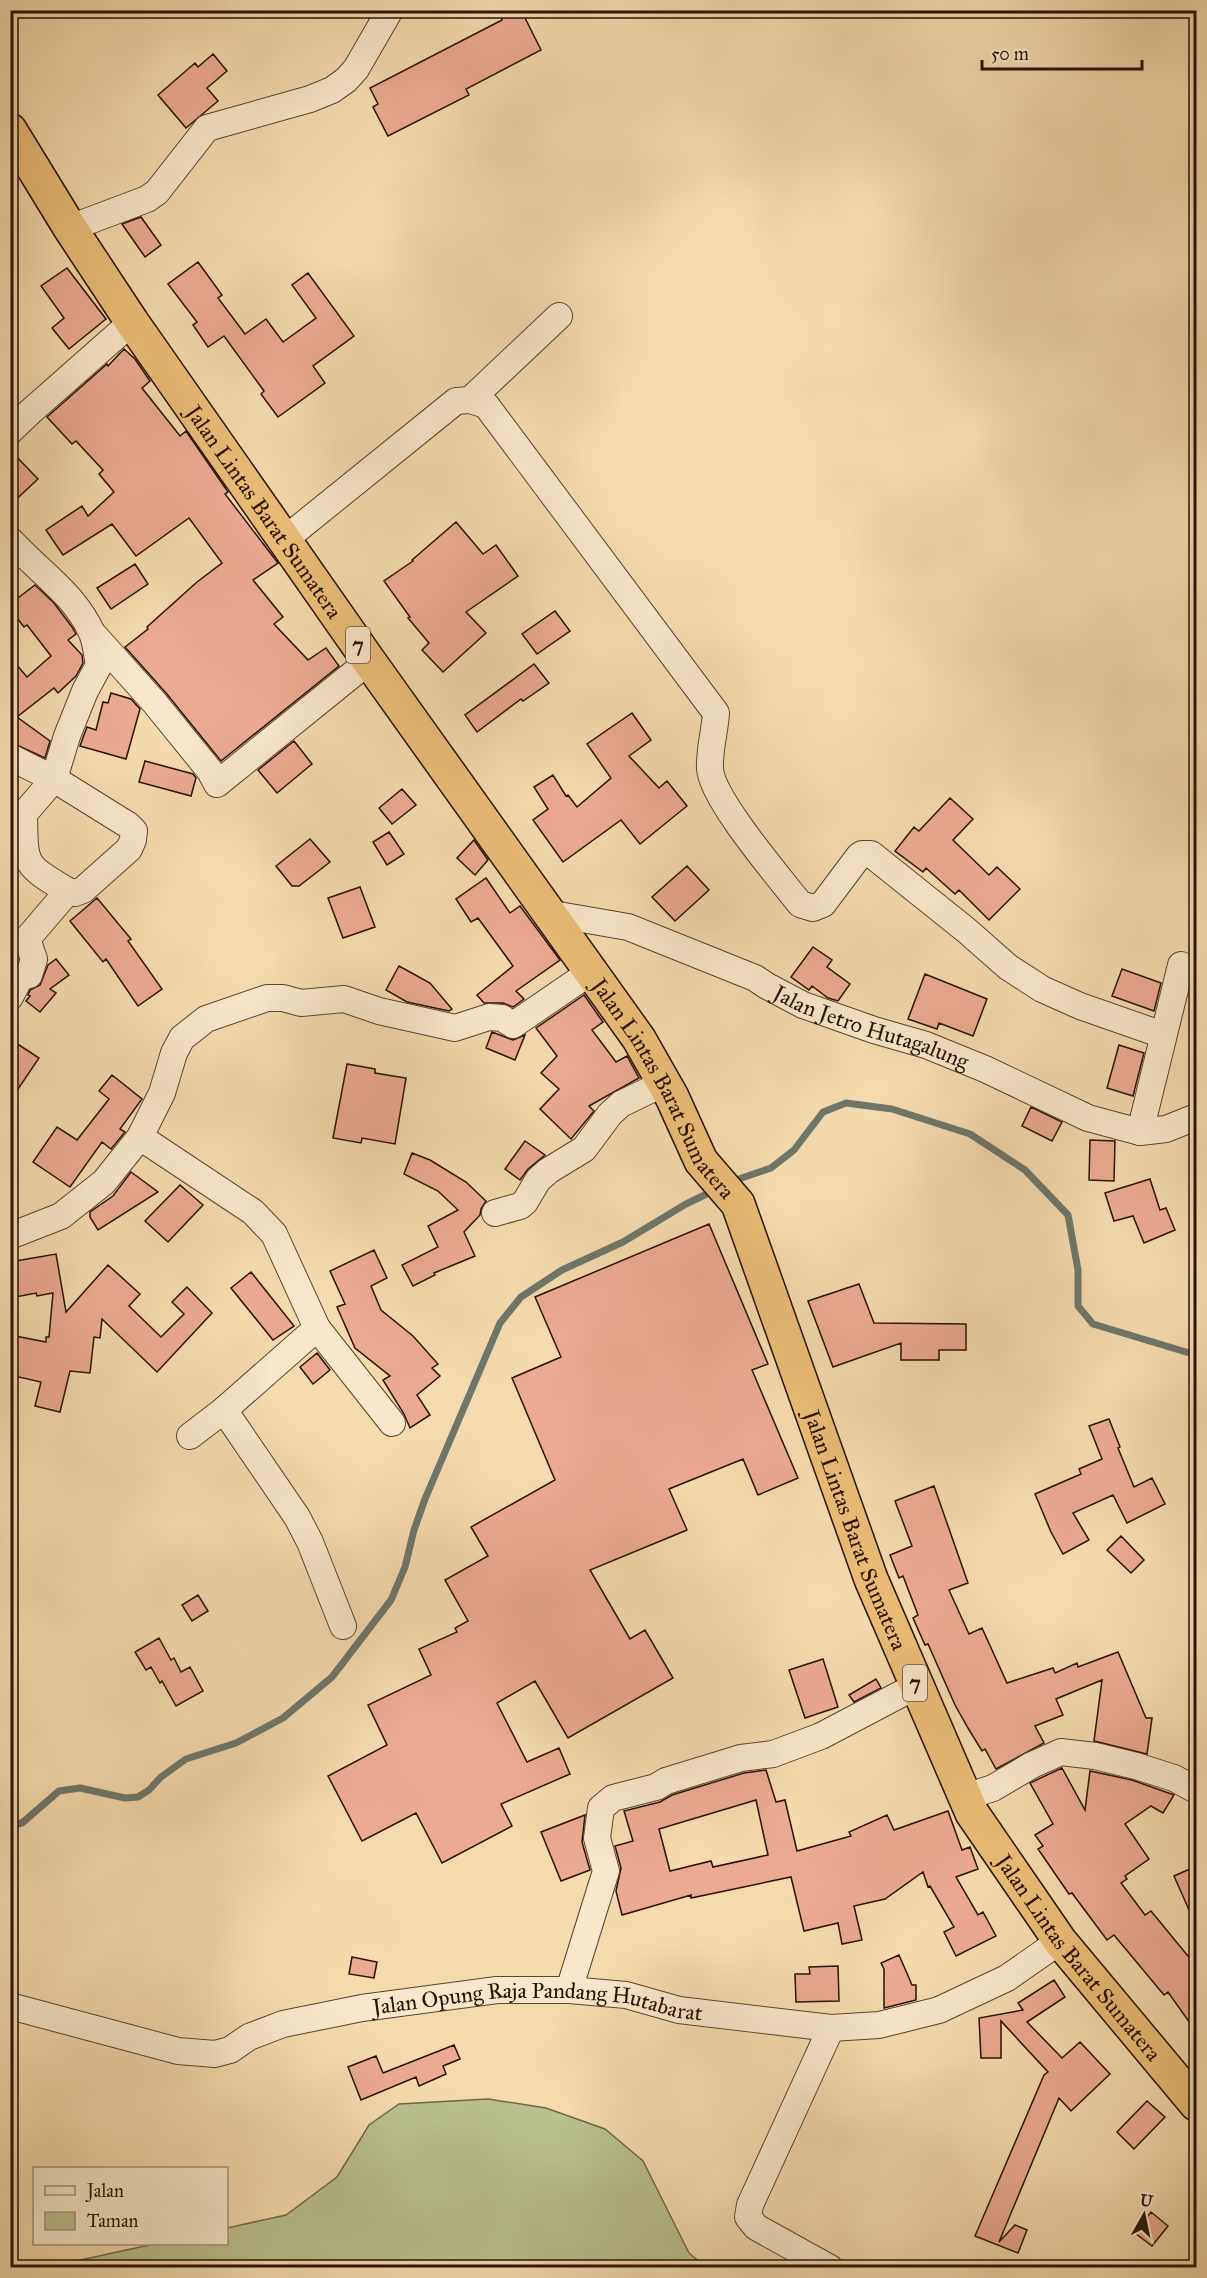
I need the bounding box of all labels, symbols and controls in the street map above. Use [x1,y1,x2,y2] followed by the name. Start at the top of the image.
[982,33,1142,71] scale bar
[991,43,1029,65] text: 50 m
[179,398,349,624] street label: Jalan Lintas Barat Sumatera
[346,627,370,663] road number: 7
[585,971,741,1205] street label: Jalan Lintas Barat Sumatera
[767,978,974,1075] street label: Jalan Jetro Hutagalung
[798,1405,913,1655] street label: Jalan Lintas Barat Sumatera
[903,1665,927,1701] road number: 7
[989,1847,1168,2067] street label: Jalan Lintas Barat Sumatera
[369,1976,704,2027] street label: Jalan Opung Raja Pandang Hutabarat
[33,2167,228,2245] legend
[85,2180,124,2203] text: Jalan
[1114,2185,1174,2245] north arrow
[1139,2190,1154,2211] text: U
[87,2210,139,2232] text: Taman

